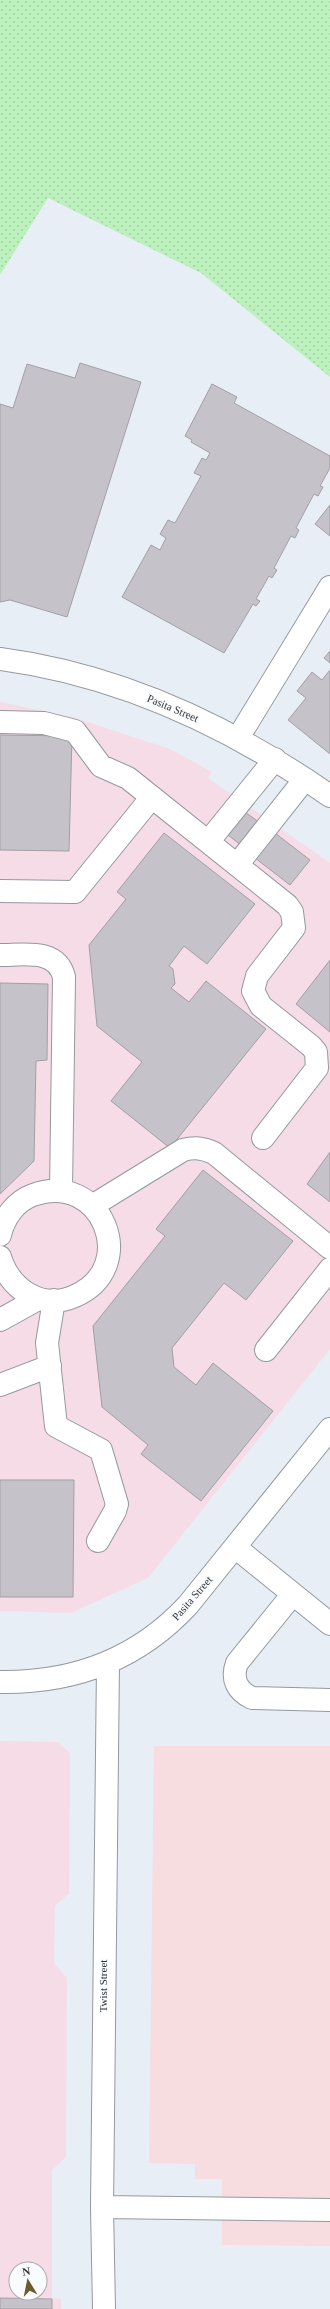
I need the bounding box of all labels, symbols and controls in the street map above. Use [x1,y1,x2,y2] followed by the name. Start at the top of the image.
[145,692,201,724] street label: Pasita Street
[170,1573,214,1623] street label: Pasita Street
[97,1960,109,2012] street label: Twist Street
[8,2261,48,2301] north arrow
[21,2265,31,2278] text: N

